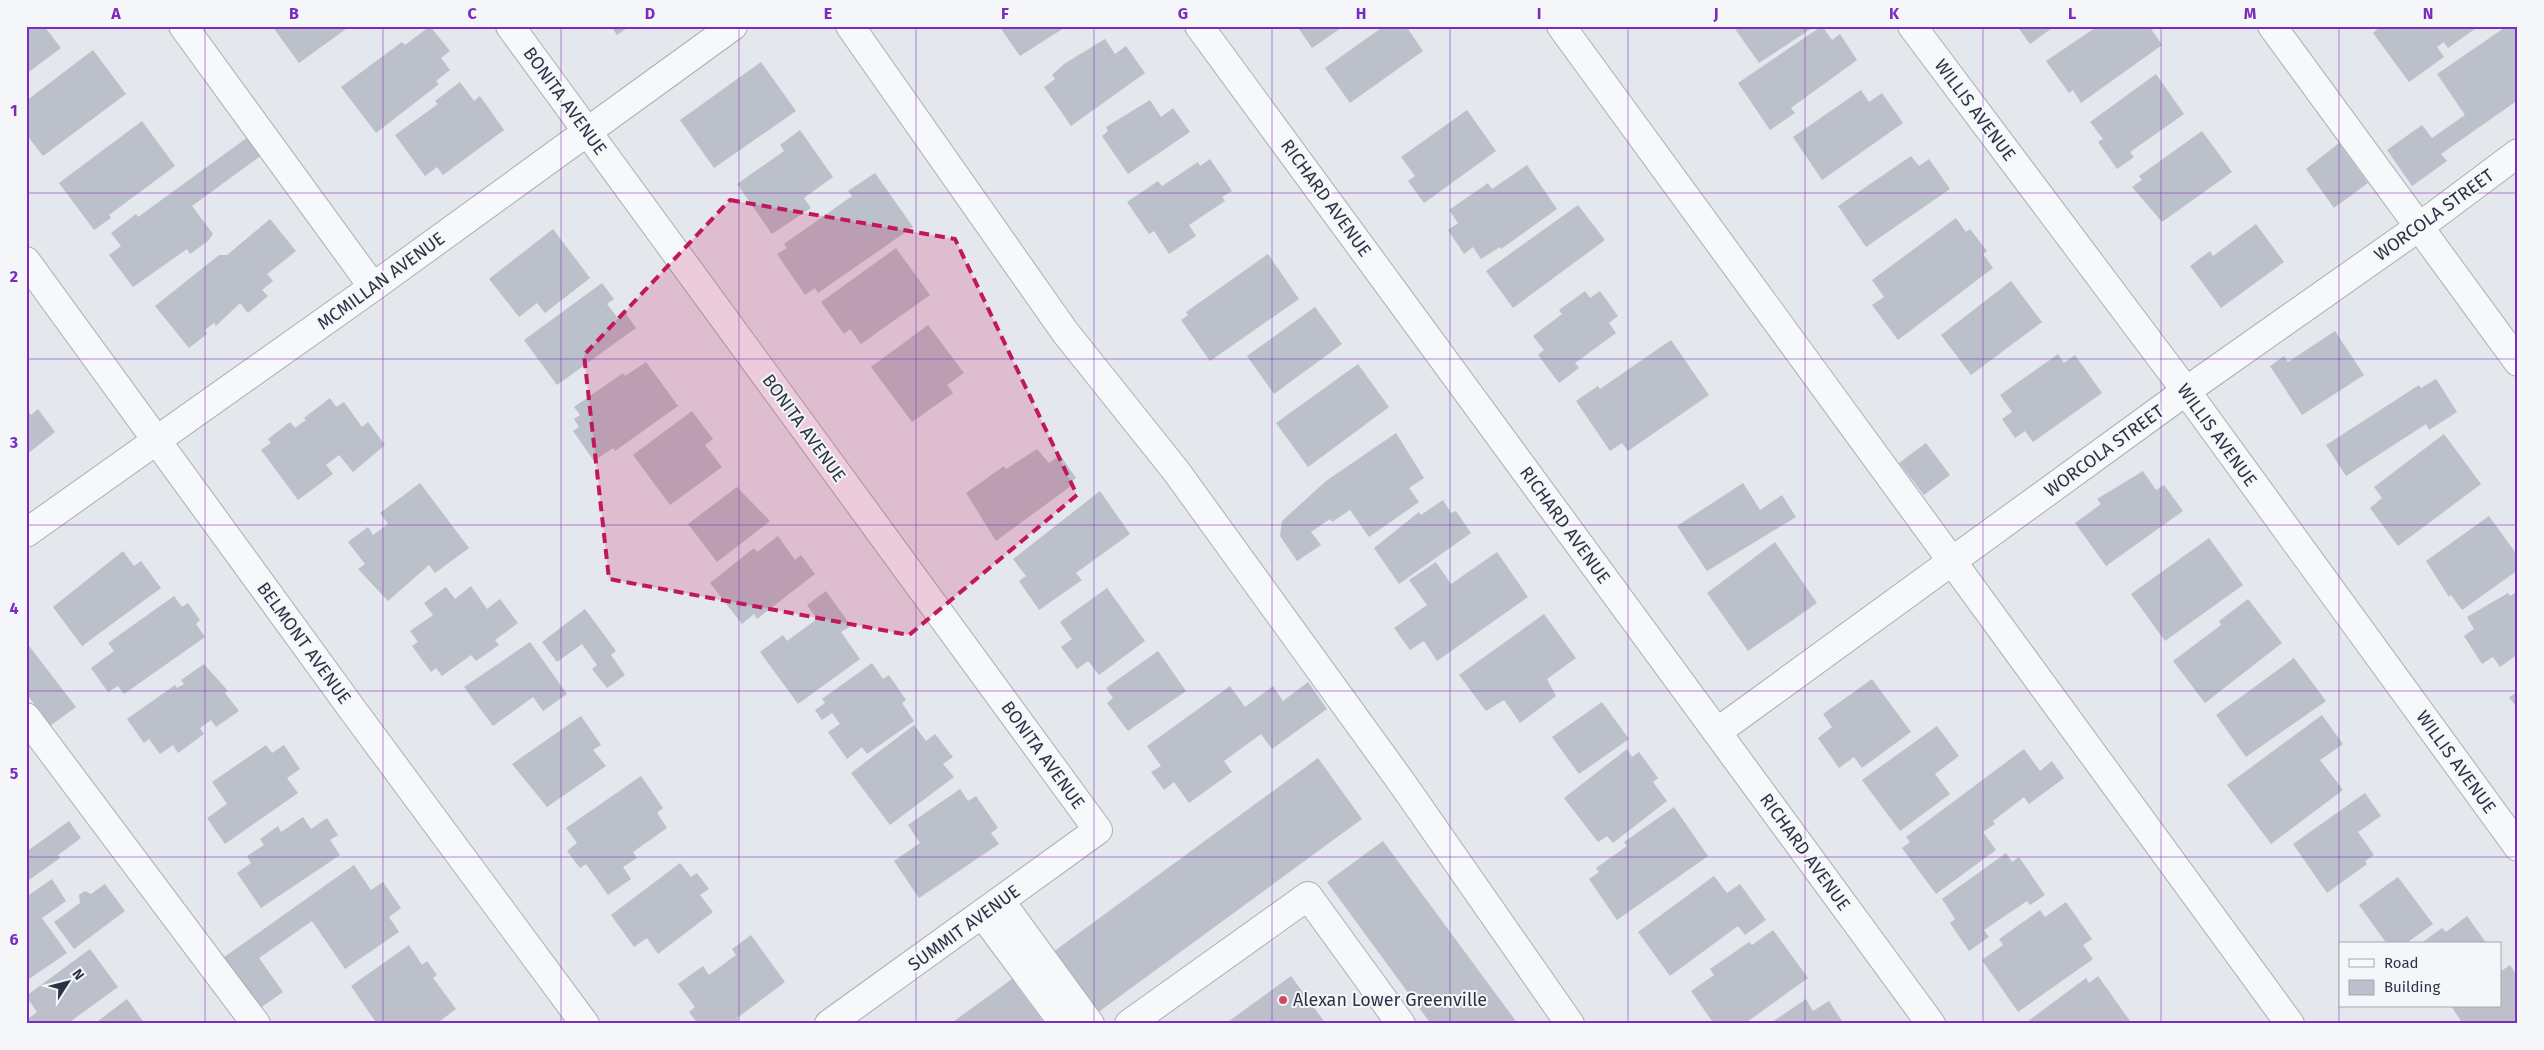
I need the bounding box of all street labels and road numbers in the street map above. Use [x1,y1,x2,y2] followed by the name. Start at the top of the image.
[518,43,612,159] street label: BONITA AVENUE
[1930,55,2020,165] street label: WILLIS AVENUE
[1276,135,1376,261] street label: RICHARD AVENUE
[2370,164,2499,266] street label: WORCOLA STREET
[313,227,449,335] street label: MCMILLAN AVENUE
[757,370,851,486] street label: BONITA AVENUE
[2172,379,2262,491] street label: WILLIS AVENUE
[2040,400,2169,502] street label: WORCOLA STREET
[1515,462,1615,588] street label: RICHARD AVENUE
[252,578,356,708] street label: BELMONT AVENUE
[996,697,1090,813] street label: BONITA AVENUE
[2411,706,2501,818] street label: WILLIS AVENUE
[1755,789,1855,915] street label: RICHARD AVENUE
[904,880,1024,976] street label: SUMMIT AVENUE

